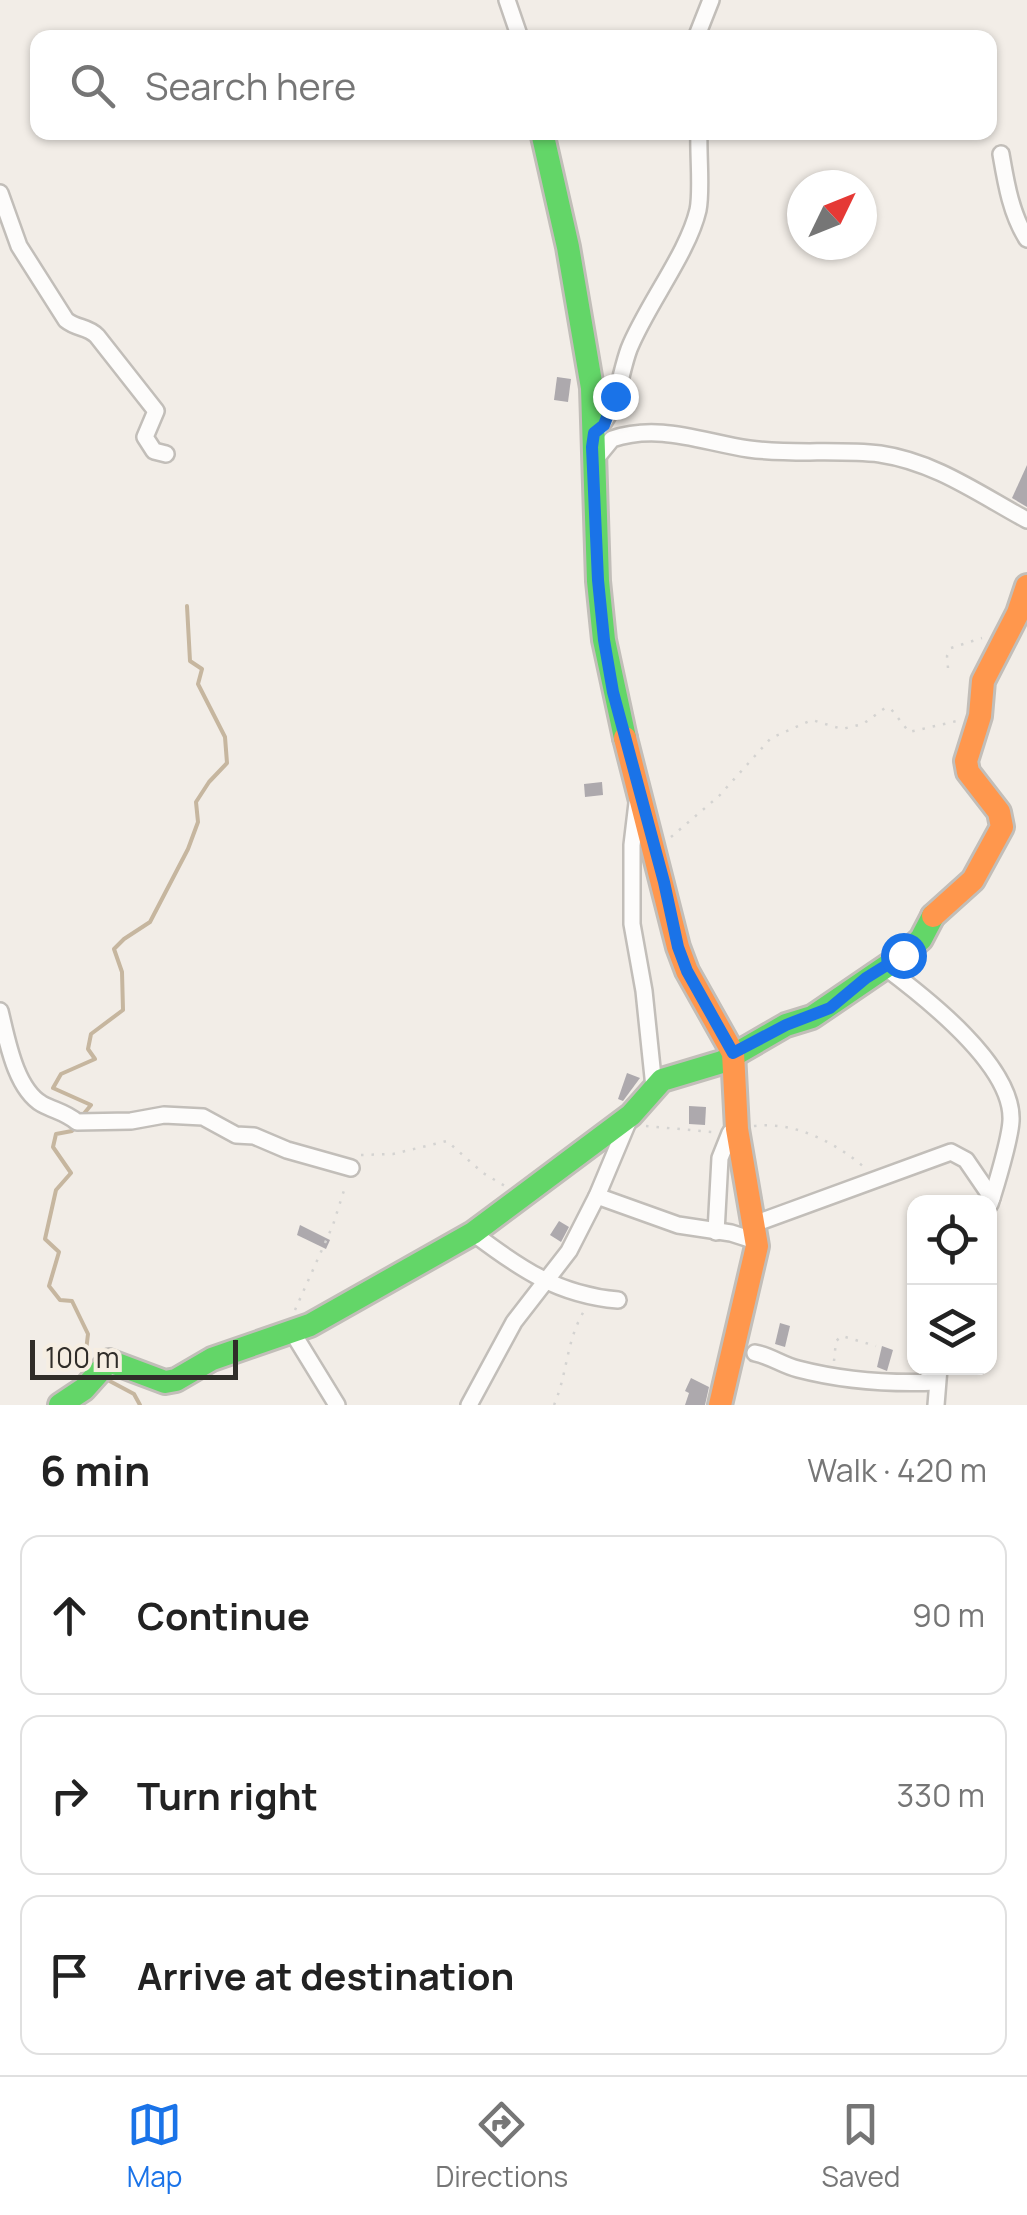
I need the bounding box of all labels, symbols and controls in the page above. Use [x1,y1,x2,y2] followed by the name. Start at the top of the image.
[30,30,997,140] search box
[65,58,120,113] icon: search
[145,59,356,111] text: Search here
[787,170,877,260] north arrow
[593,374,639,420] route end
[881,933,927,979] route start
[907,1195,997,1375] map controls
[907,1195,997,1285] button: locate
[907,1285,997,1375] button: layers
[30,1335,238,1380] scale bar
[45,1338,119,1376] text: 100 m
[40,1441,150,1499] text: 6 min
[807,1448,987,1492] text: Walk · 420 m
[42,1588,97,1643] icon: ahead
[137,1589,310,1641] text: Continue
[912,1593,985,1637] text: 90 m
[42,1768,97,1823] icon: right
[137,1769,318,1821] text: Turn right
[897,1773,985,1817] text: 330 m
[42,1948,97,2003] icon: arrive
[137,1949,514,2001] text: Arrive at destination
[127,2097,182,2195] tab: Map
[436,2097,568,2195] tab: Directions
[821,2097,900,2195] tab: Saved

